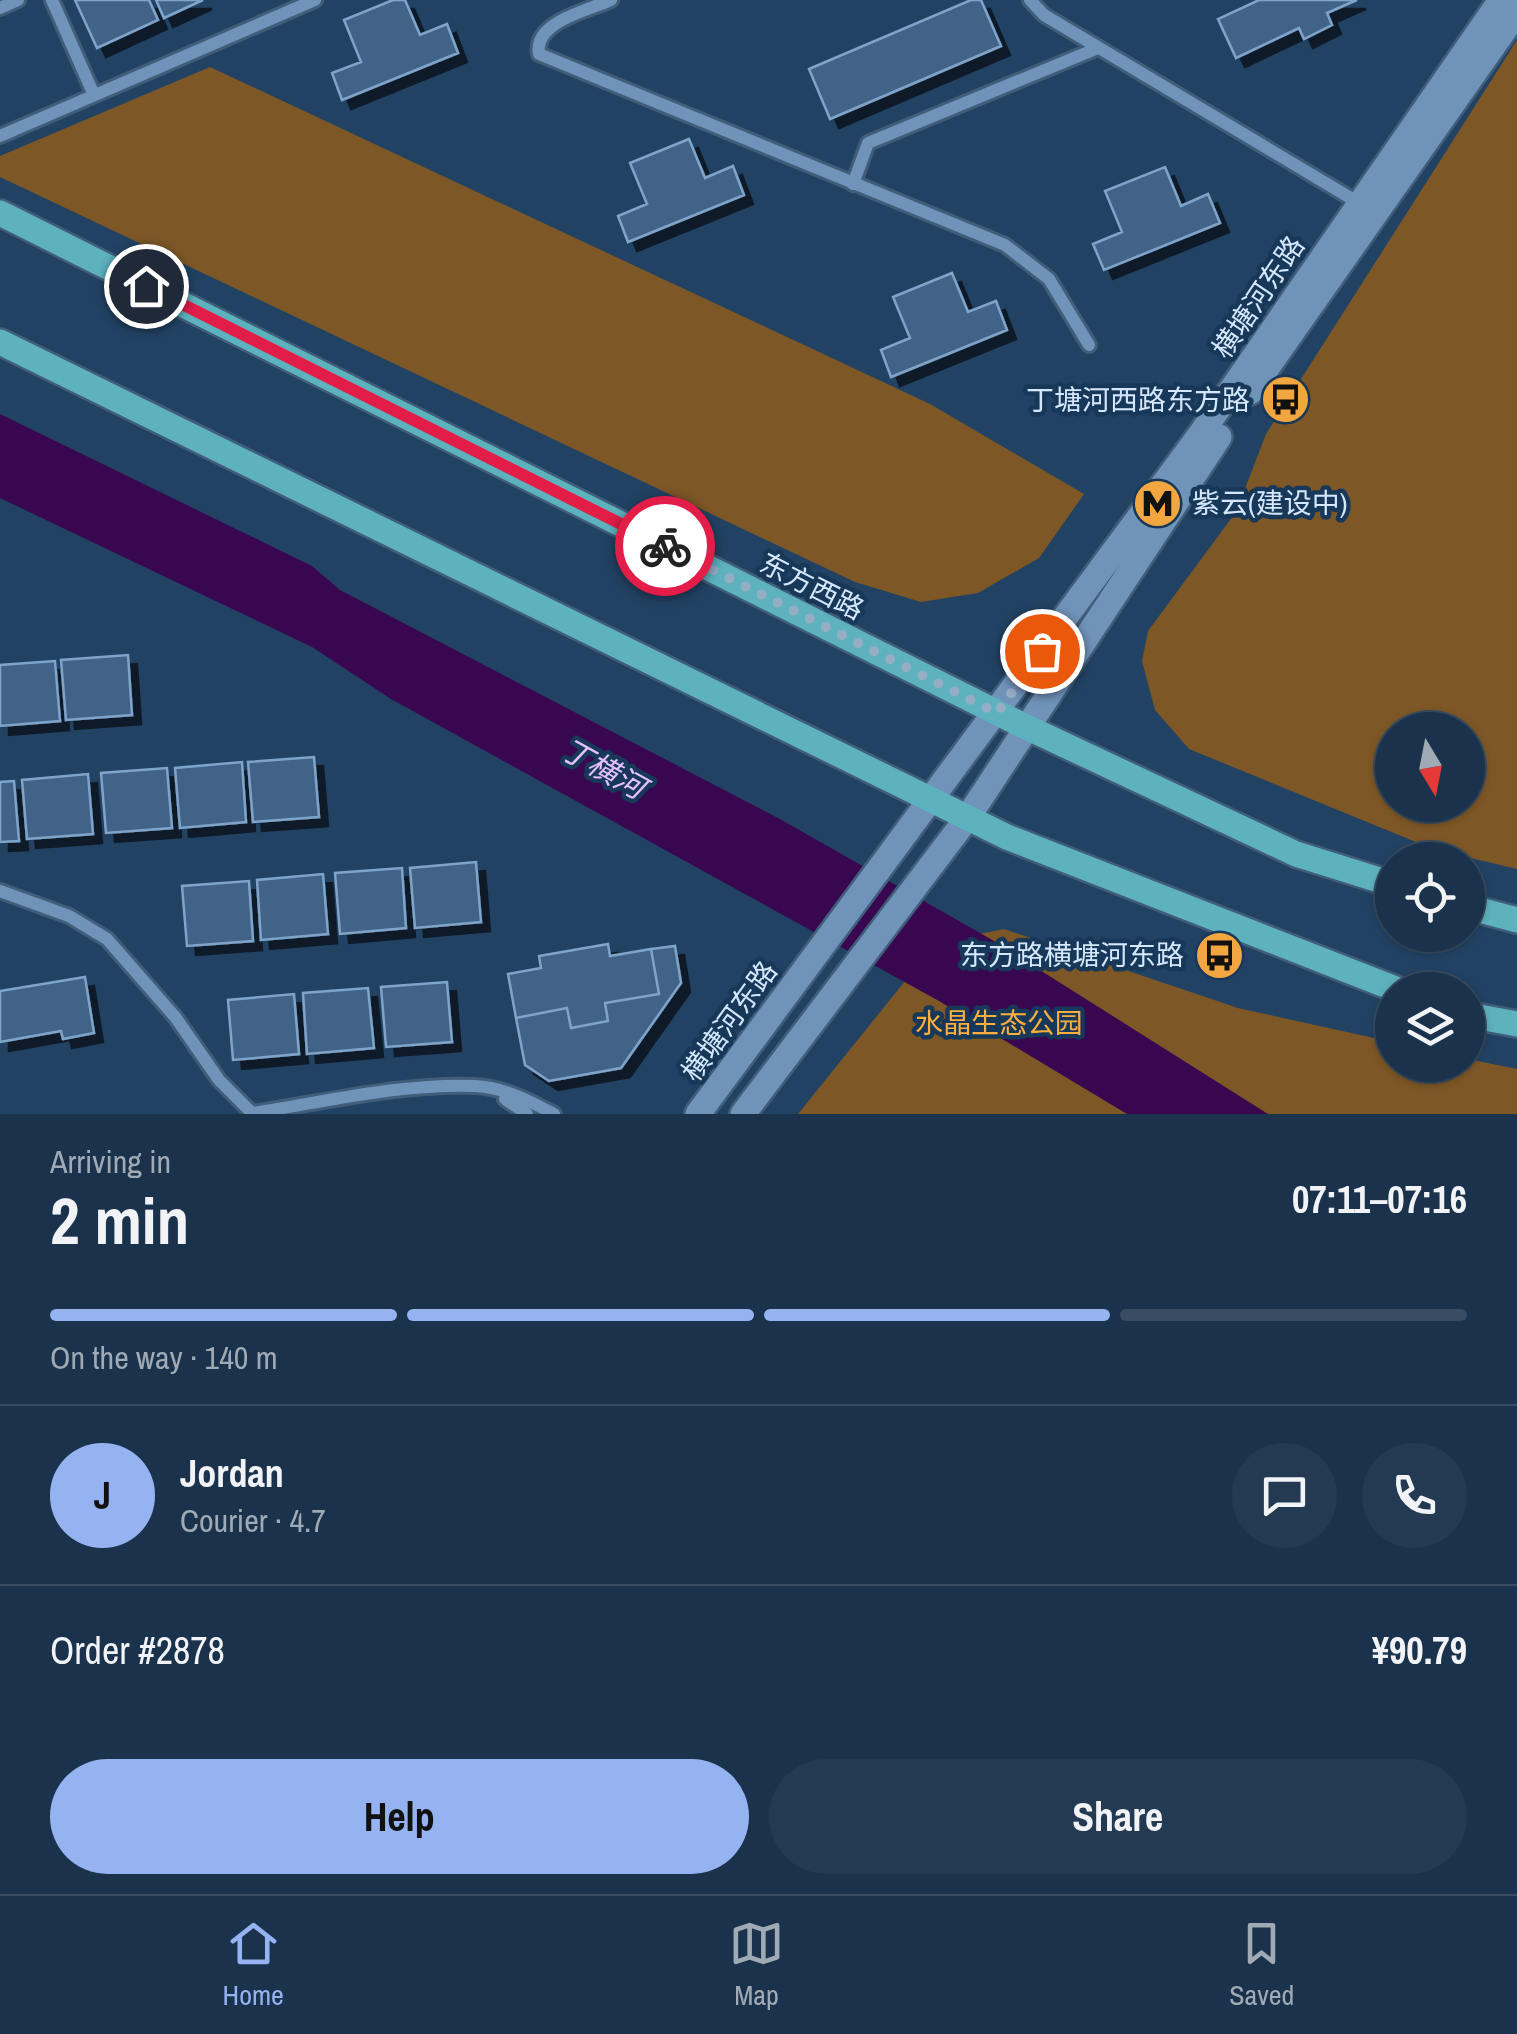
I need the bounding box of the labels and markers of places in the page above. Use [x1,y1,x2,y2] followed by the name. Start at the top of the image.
[104,244,189,329] pin
[1259,374,1311,426] bus stop icon: 丁塘河西路东方路
[1026,381,1250,419] place label: 丁塘河西路东方路
[1131,477,1183,529] metro station icon: 紫云(建设中)
[1192,484,1347,522] place label: 紫云(建设中)
[1000,609,1085,694] pin
[1193,929,1245,981] bus stop icon: 东方路横塘河东路
[960,936,1184,974] place label: 东方路横塘河东路

